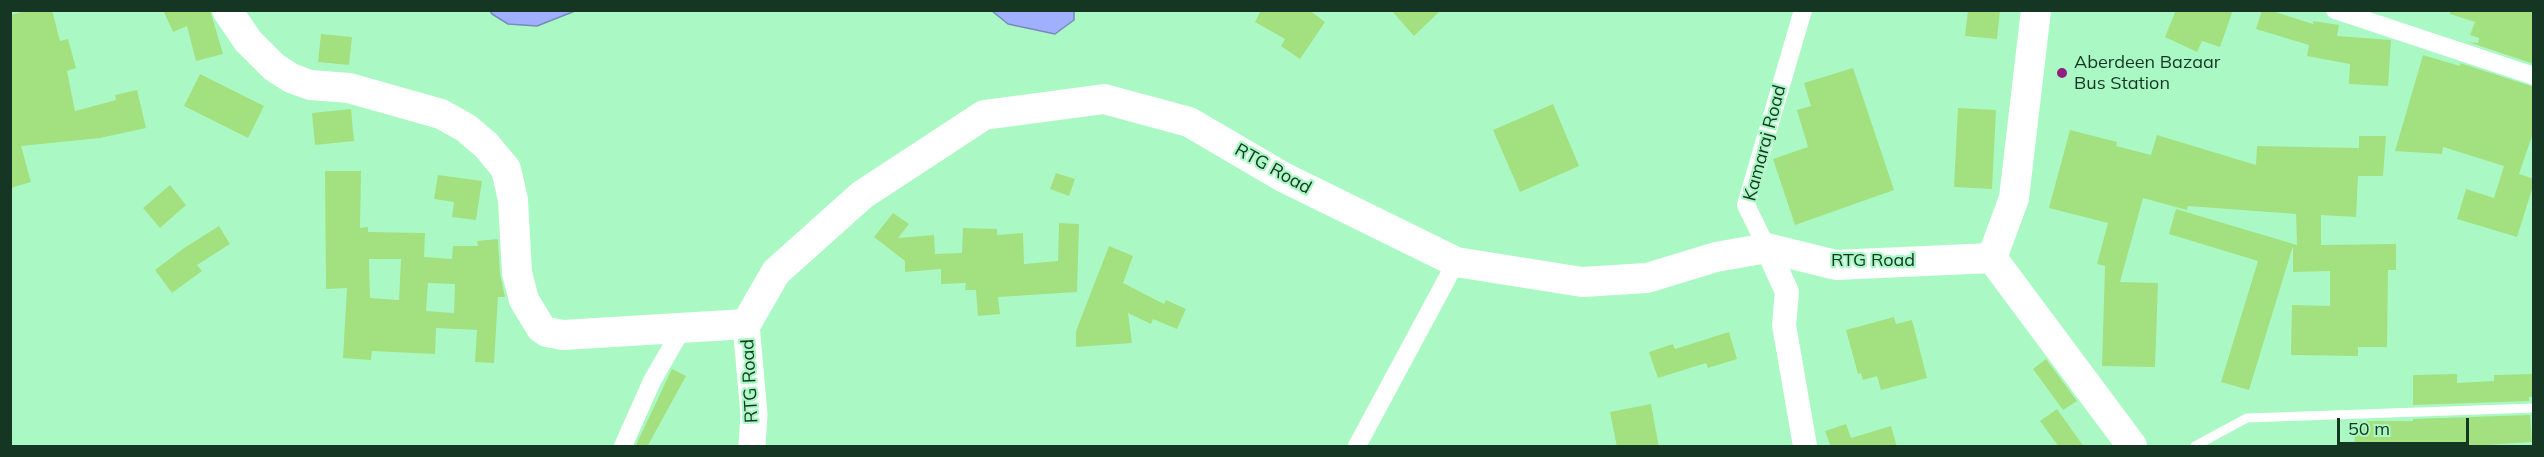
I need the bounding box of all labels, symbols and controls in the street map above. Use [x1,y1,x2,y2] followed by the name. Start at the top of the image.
[2074,52,2220,94] place label: Aberdeen Bazaar Bus Station
[2055,66,2069,80] marker: Aberdeen Bazaar Bus Station
[1739,83,1791,203] street label: Kamaraj Road
[1231,139,1315,199] street label: RTG Road
[1831,250,1915,272] street label: RTG Road
[737,338,763,424] street label: RTG Road
[2340,406,2472,444] scale bar
[2348,417,2390,440] text: 50 m

